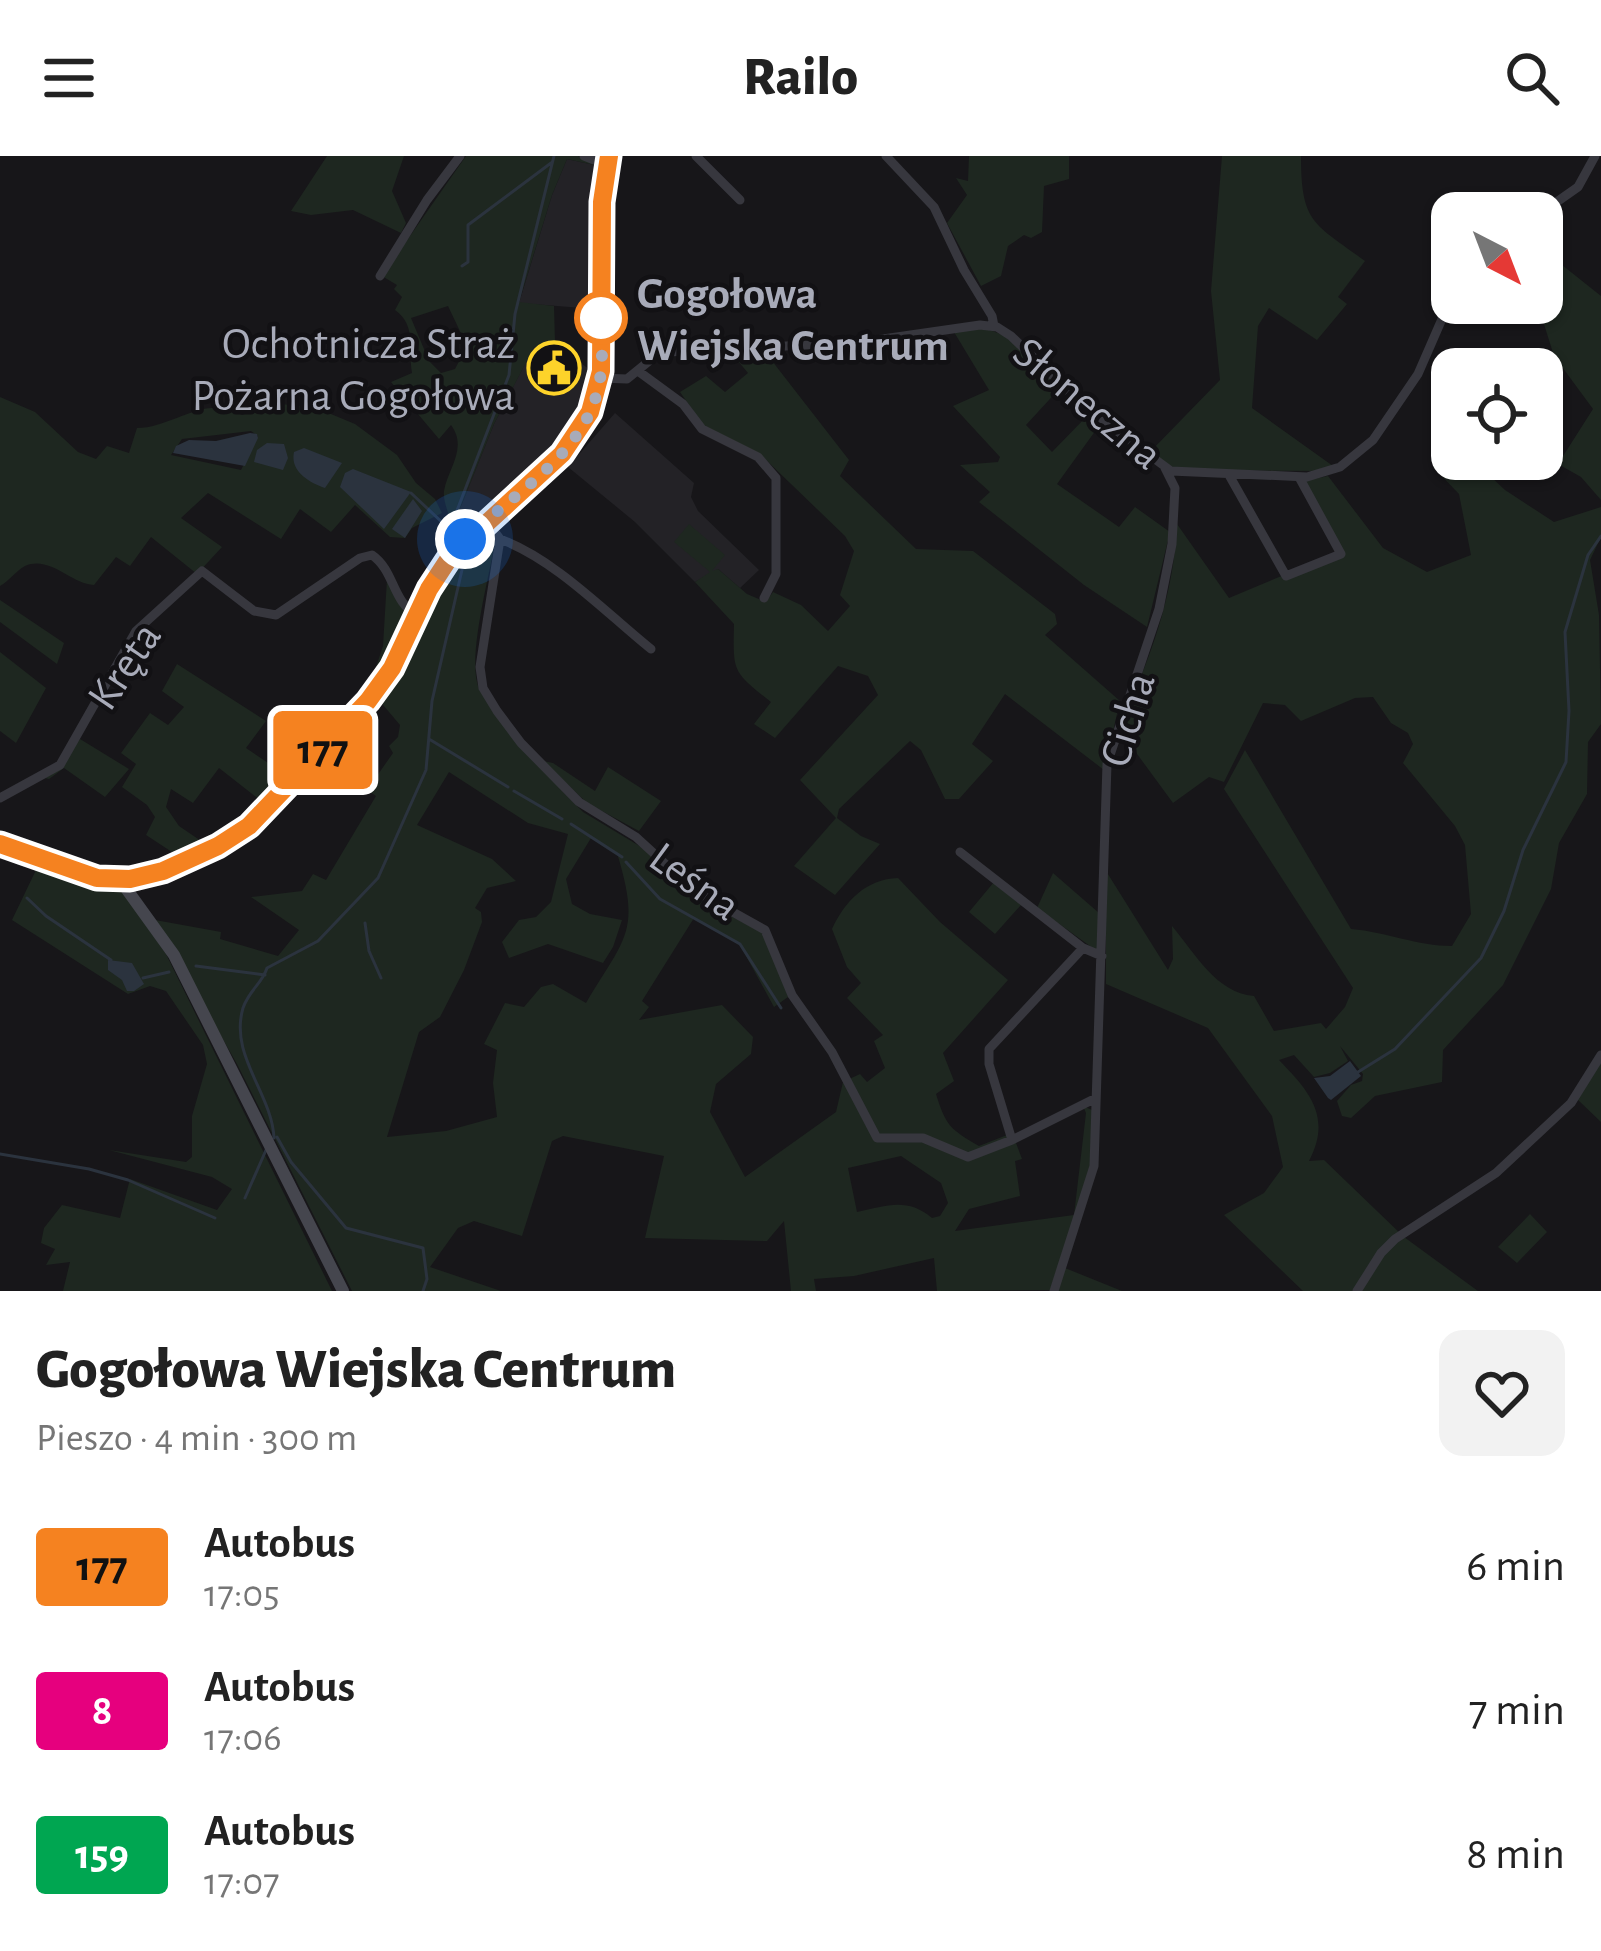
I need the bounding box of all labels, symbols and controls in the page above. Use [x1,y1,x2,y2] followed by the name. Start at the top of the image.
[36,45,102,111] icon: menu
[1499,45,1565,111] icon: search
[743,51,858,105] text: Railo
[1431,192,1563,324] north arrow
[1431,192,1563,480] map controls
[637,272,949,369] place label: Gogołowa Wiejska Centrum
[576,293,626,343] marker: Gogołowa Wiejska Centrum
[191,322,515,419] place label: Ochotnicza Straż Pożarna Gogołowa
[1005,329,1170,478] street label: Słoneczna
[526,340,582,396] public building icon: Ochotnicza Straż Pożarna Gogołowa
[1431,348,1563,480] button: locate
[435,509,495,569] your location
[80,615,170,718] street label: Kręta
[1093,667,1164,772] street label: Cicha
[254,711,392,789] line badge: 177
[297,729,349,771] text: 177
[641,835,748,929] street label: Leśna
[1439,1330,1565,1456] button: heart
[36,1341,676,1398] text: Gogołowa Wiejska Centrum
[36,1419,357,1458] text: Pieszo · 4 min · 300 m
[204,1521,355,1566] text: Autobus
[1466,1544,1565,1589] text: 6 min
[76,1546,128,1588] text: 177
[204,1575,280,1614] text: 17:05
[204,1665,355,1710] text: Autobus
[1469,1688,1565,1733] text: 7 min
[92,1690,112,1732] text: 8
[204,1719,282,1758] text: 17:06
[204,1809,355,1854] text: Autobus
[1466,1832,1565,1877] text: 8 min
[75,1834,129,1876] text: 159
[204,1863,279,1902] text: 17:07

